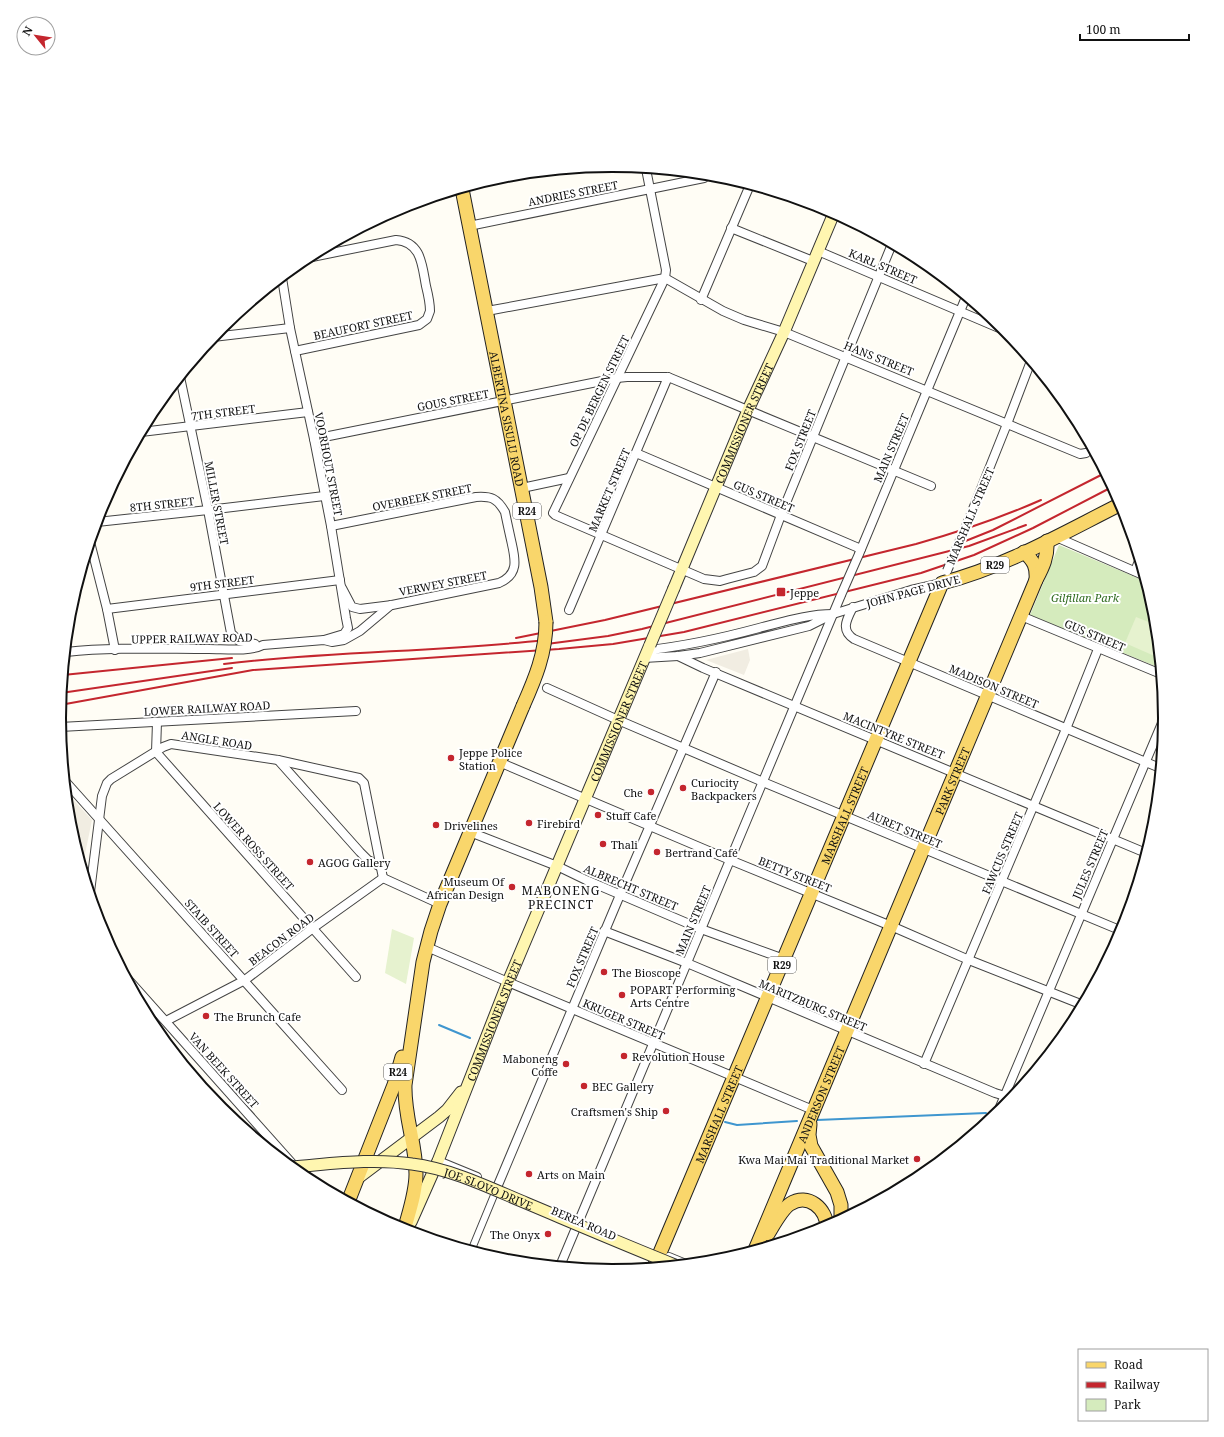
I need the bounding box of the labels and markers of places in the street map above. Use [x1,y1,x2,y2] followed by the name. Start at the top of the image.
[789,585,819,600] place label: Jeppe
[775,586,787,598] marker: Jeppe
[458,745,522,773] place label: Jeppe Police Station
[446,753,456,763] marker: Jeppe Police Station
[691,775,757,803] place label: Curiocity Backpackers
[678,783,688,793] marker: Curiocity Backpackers
[623,785,643,800] place label: Che
[646,787,656,797] marker: Che
[606,808,656,823] place label: Stuff Cafe
[593,810,603,820] marker: Stuff Cafe
[537,816,581,831] place label: Firebird
[444,818,498,833] place label: Drivelines
[524,818,534,828] marker: Firebird
[431,820,441,830] marker: Drivelines
[611,837,638,852] place label: Thali
[598,839,608,849] marker: Thali
[665,845,738,860] place label: Bertrand Café
[652,847,662,857] marker: Bertrand Café
[318,855,391,870] place label: AGOG Gallery
[305,857,315,867] marker: AGOG Gallery
[427,874,505,902] place label: Museum Of African Design
[507,882,517,892] marker: Museum Of African Design
[612,965,681,980] place label: The Bioscope
[599,967,609,977] marker: The Bioscope
[630,982,736,1010] place label: POPART Performing Arts Centre
[617,990,627,1000] marker: POPART Performing Arts Centre
[214,1009,301,1024] place label: The Brunch Cafe
[201,1011,211,1021] marker: The Brunch Cafe
[632,1049,725,1064] place label: Revolution House
[502,1051,558,1079] place label: Maboneng Coffe
[619,1051,629,1061] marker: Revolution House
[561,1059,571,1069] marker: Maboneng Coffe
[592,1079,655,1094] place label: BEC Gallery
[579,1081,589,1091] marker: BEC Gallery
[571,1104,658,1119] place label: Craftsmen's Ship
[661,1106,671,1116] marker: Craftsmen's Ship
[738,1152,909,1167] place label: Kwa Mai Mai Traditional Market
[912,1154,922,1164] marker: Kwa Mai Mai Traditional Market
[537,1167,605,1182] place label: Arts on Main
[524,1169,534,1179] marker: Arts on Main
[490,1227,541,1242] place label: The Onyx
[543,1229,553,1239] marker: The Onyx

